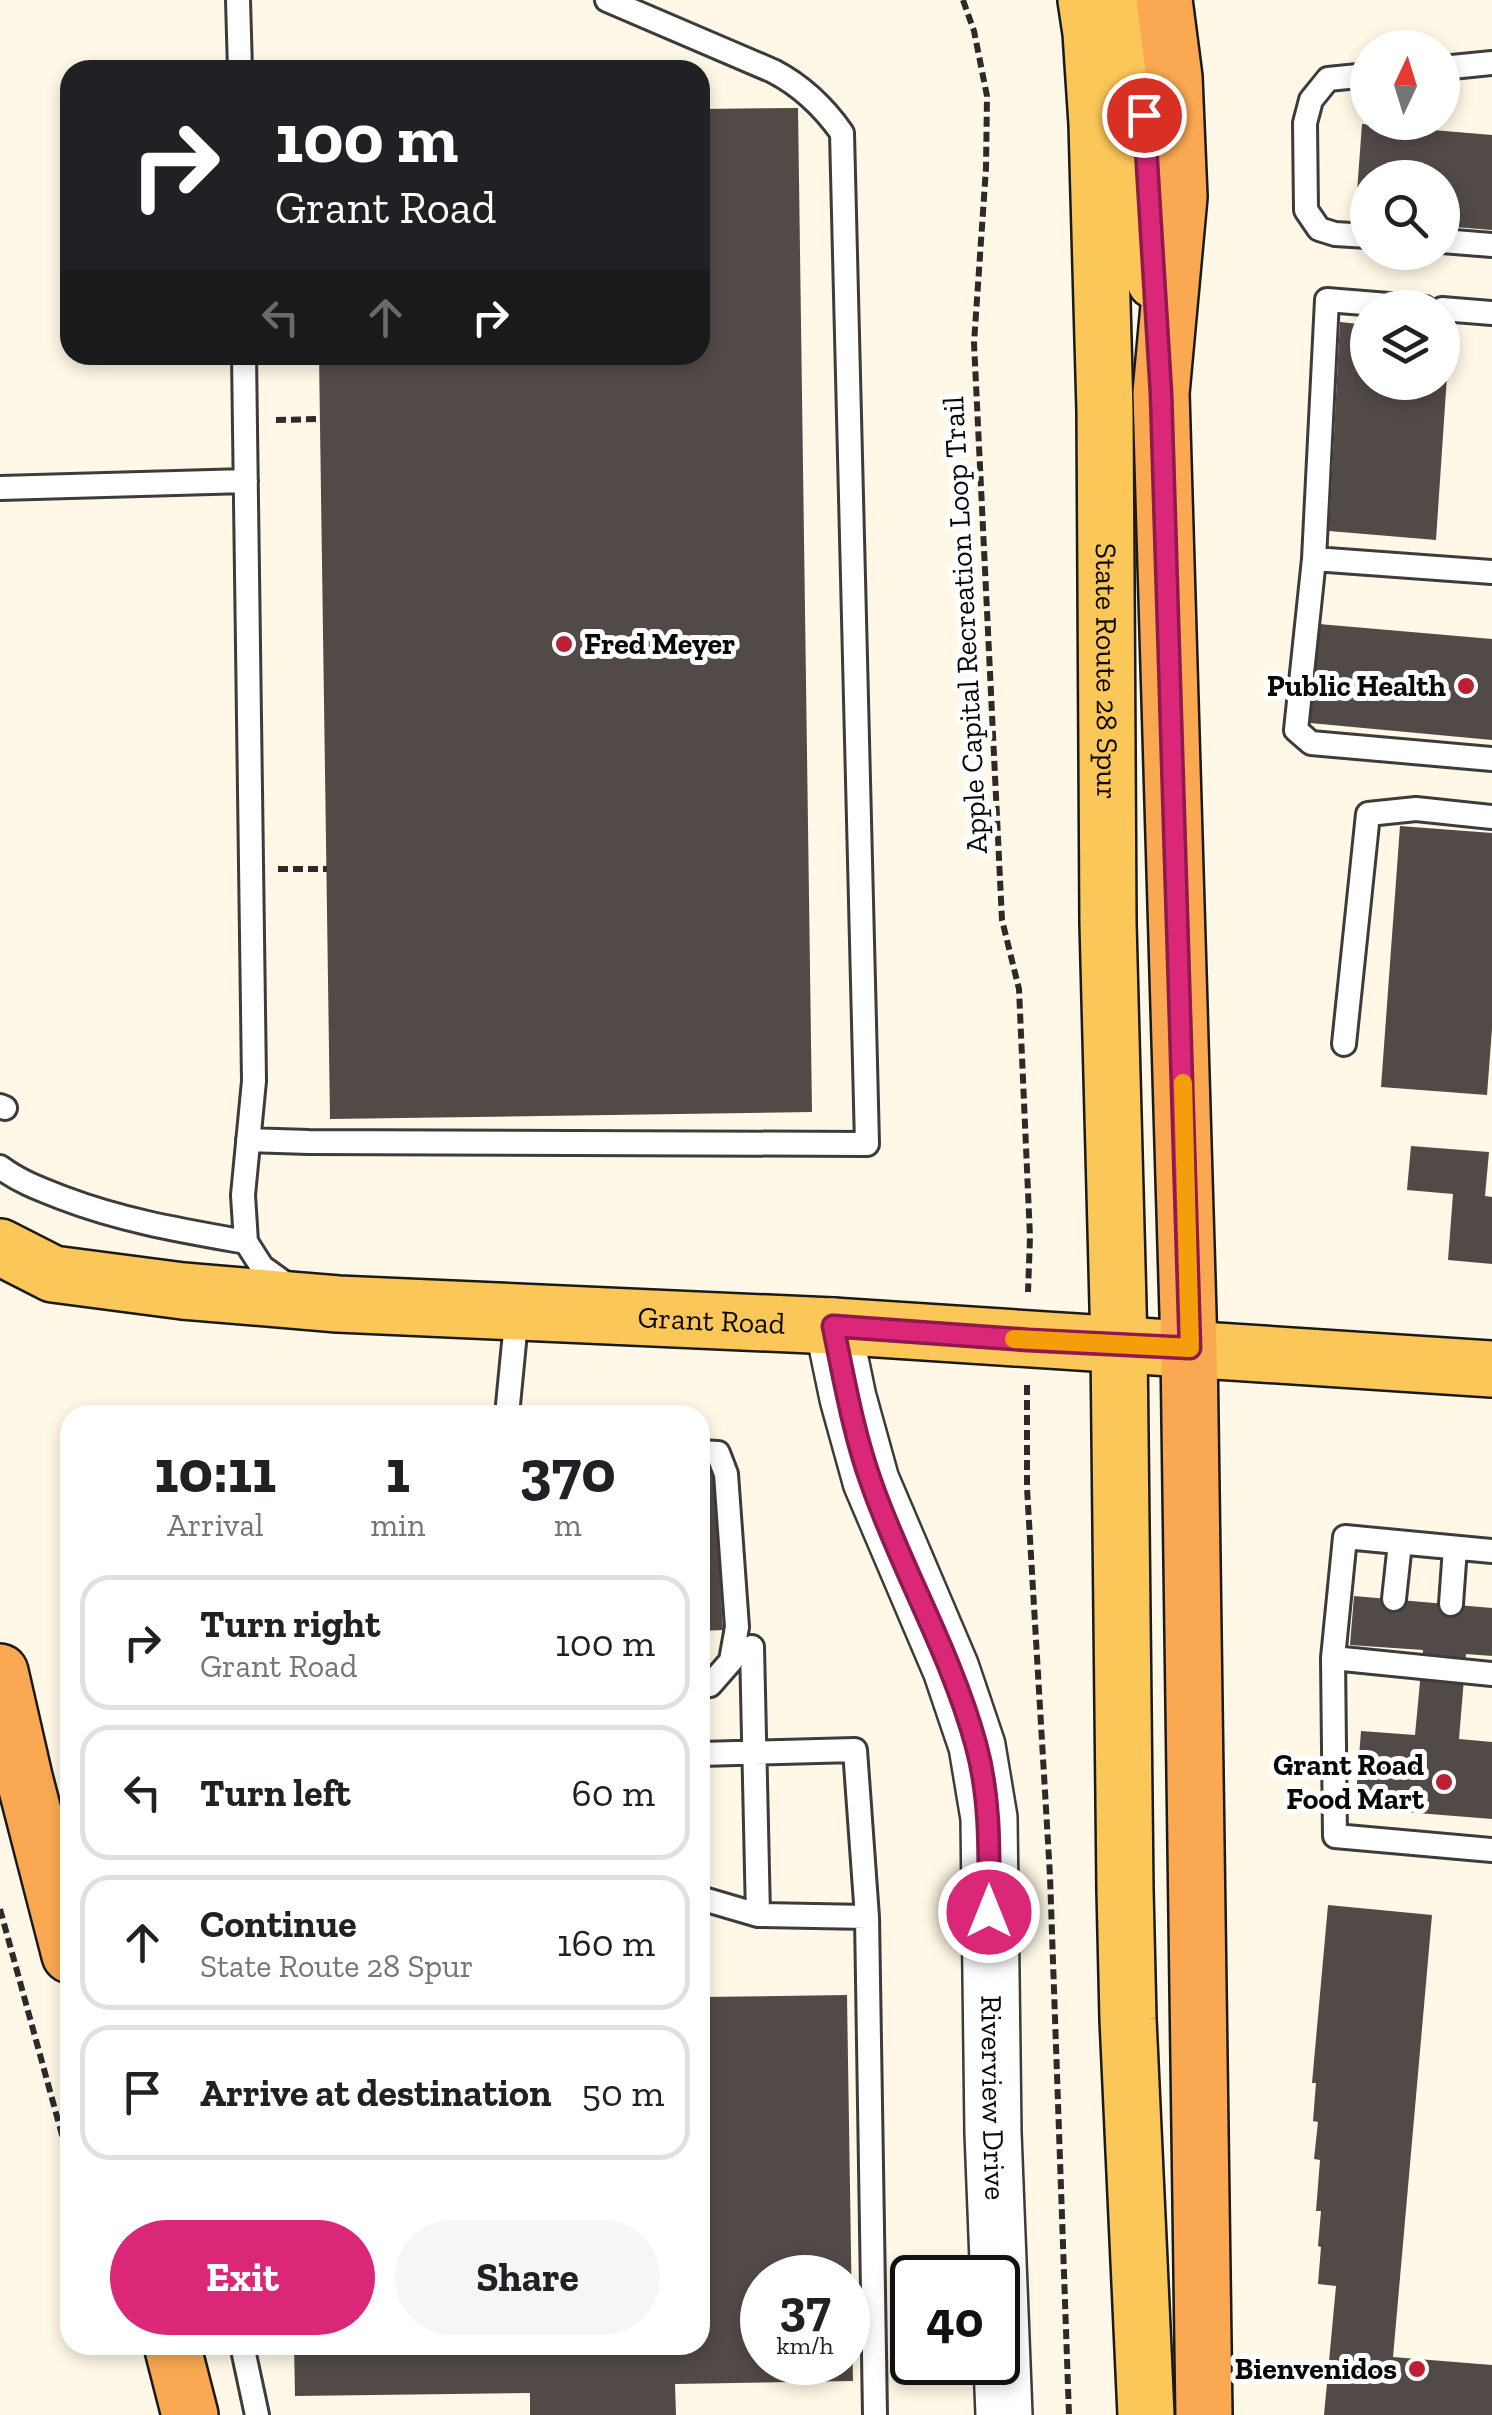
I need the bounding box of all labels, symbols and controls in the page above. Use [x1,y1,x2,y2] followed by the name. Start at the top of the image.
[1350,30,1460,140] north arrow
[1350,30,1460,400] map controls
[1102,73,1187,158] pin
[1117,88,1172,143] icon: arrive
[275,96,458,180] text: 100 m
[110,100,240,230] icon: right
[1350,160,1460,270] button: search
[275,181,496,235] text: Grant Road
[253,290,308,345] icon: left
[358,290,413,345] icon: ahead
[463,290,518,345] icon: right
[1350,290,1460,400] button: layers
[935,395,995,855] street label: Apple Capital Recreation Loop Trail
[1088,543,1125,800] street label: State Route 28 Spur
[584,626,735,662] place label: Fred Meyer
[553,633,575,655] marker: Fred Meyer
[1267,668,1447,704] place label: Public Health
[1455,675,1477,697] marker: Public Health
[637,1299,787,1342] street label: Grant Road
[154,1435,276,1507] text: 10:11
[386,1435,410,1507] text: 1
[520,1435,616,1507] text: 370
[167,1506,263,1544] text: Arrival
[370,1506,425,1544] text: min
[554,1506,582,1544] text: m
[200,1601,380,1647] text: Turn right
[115,1615,170,1670] icon: right
[555,1620,655,1666] text: 100 m
[200,1647,357,1685] text: Grant Road
[1273,1747,1425,1817] place label: Grant Road Food Mart
[115,1765,170,1820] icon: left
[200,1770,351,1816] text: Turn left
[572,1770,655,1816] text: 60 m
[1433,1771,1455,1793] marker: Grant Road Food Mart
[937,1860,1041,1964] position arrow
[200,1901,357,1947] text: Continue
[115,1915,170,1970] icon: ahead
[557,1920,655,1966] text: 160 m
[200,1947,473,1985] text: State Route 28 Spur
[973,1995,1014,2201] street label: Riverview Drive
[115,2065,170,2120] icon: arrive
[200,2070,551,2116] text: Arrive at destination
[581,2070,664,2116] text: 50 m
[110,2220,375,2335] button: Exit
[395,2220,660,2335] button: Share
[890,2255,1020,2385] speed limit sign: 40
[779,2278,831,2338] text: 37
[776,2330,834,2360] text: km/h
[1235,2351,1397,2387] place label: Bienvenidos
[1406,2358,1428,2380] marker: Bienvenidos

